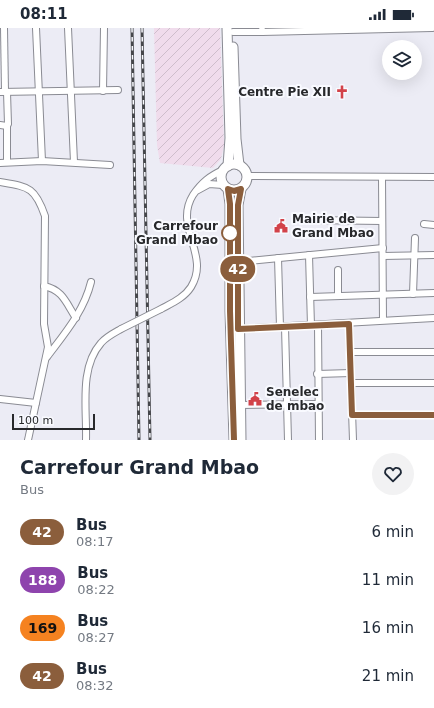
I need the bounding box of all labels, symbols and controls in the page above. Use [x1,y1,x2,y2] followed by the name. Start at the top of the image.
[20,5,68,23] text: 08:11
[382,40,422,80] map controls
[382,40,422,80] button: layers
[334,84,350,100] church icon: Centre Pie XII
[238,85,331,99] place label: Centre Pie XII
[292,212,374,240] place label: Mairie de Grand Mbao
[273,218,289,234] public building icon: Mairie de Grand Mbao
[136,219,218,247] place label: Carrefour Grand Mbao
[221,224,239,242] marker: Carrefour Grand Mbao
[220,256,256,282] line badge: 42
[228,261,248,277] text: 42
[266,385,324,413] place label: Senelec de mbao
[247,391,263,407] public building icon: Senelec de mbao
[12,412,95,431] scale bar
[18,414,53,427] text: 100 m
[372,453,414,495] button: heart
[20,456,259,478] text: Carrefour Grand Mbao
[20,482,44,497] text: Bus
[76,516,107,534] text: Bus
[371,523,414,541] text: 6 min
[32,524,52,540] text: 42
[76,534,113,549] text: 08:17
[77,564,108,582] text: Bus
[362,571,414,589] text: 11 min
[28,572,57,588] text: 188
[77,582,115,597] text: 08:22
[77,612,108,630] text: Bus
[362,619,414,637] text: 16 min
[28,620,57,636] text: 169
[77,630,115,645] text: 08:27
[76,660,107,678] text: Bus
[362,667,414,685] text: 21 min
[32,668,52,684] text: 42
[76,678,113,693] text: 08:32

